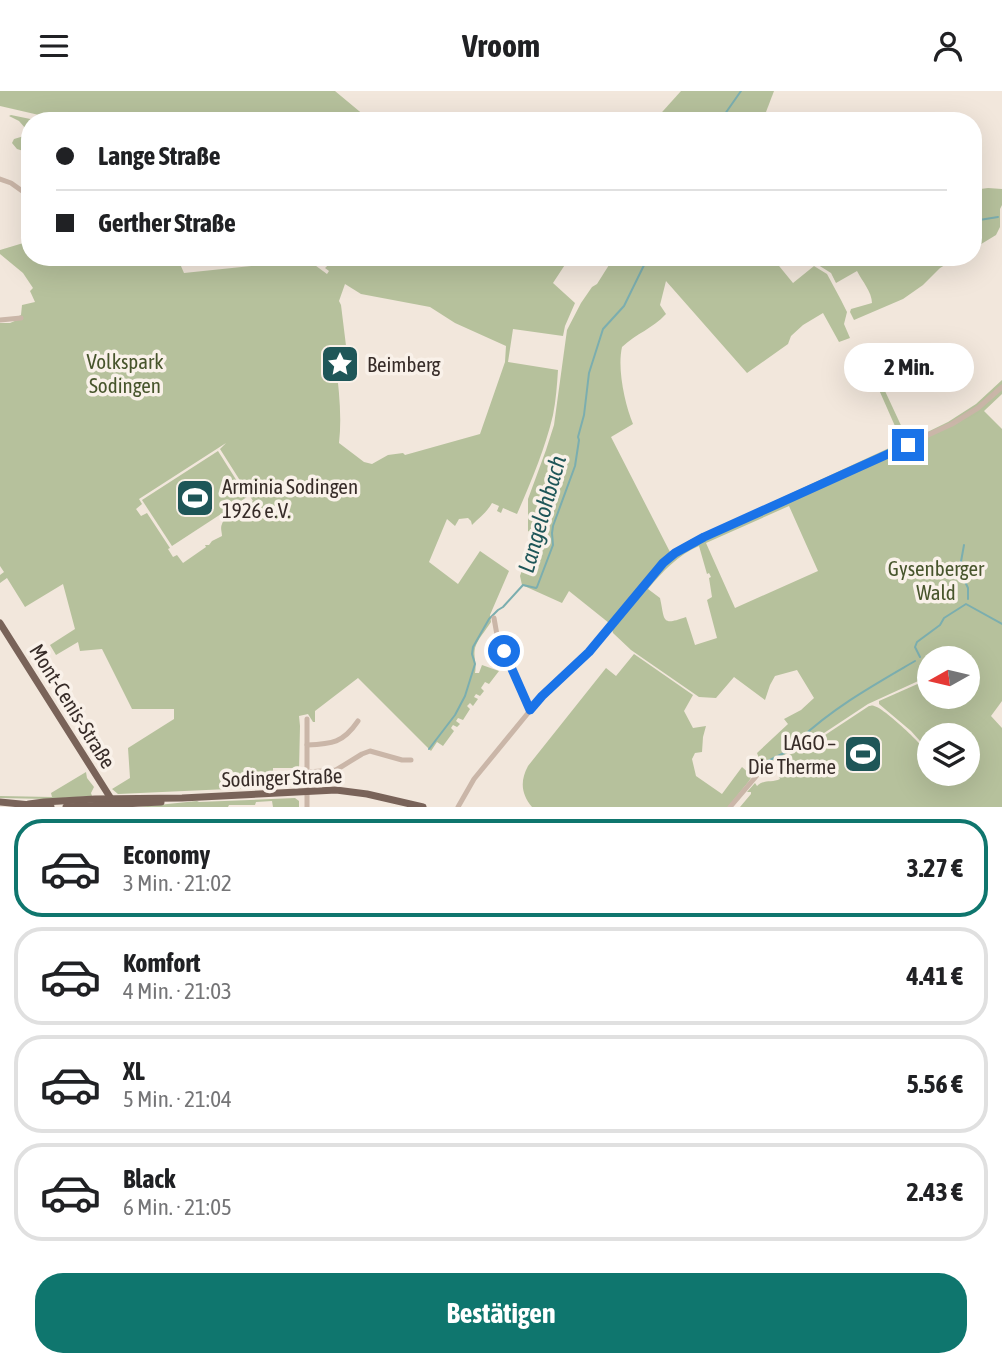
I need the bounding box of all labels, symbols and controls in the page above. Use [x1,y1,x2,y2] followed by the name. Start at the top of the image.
[35,27,73,65] icon: menu
[462,27,540,64] text: Vroom
[929,27,967,65] icon: person
[98,141,220,171] text: Lange Straße
[98,208,236,238] text: Gerther Straße
[319,343,361,385] place icon: Beimberg
[843,343,973,393] callout: 2 Min.
[87,349,163,397] park label: Volkspark Sodingen
[367,352,441,376] place label: Beimberg
[884,354,934,380] text: 2 Min.
[892,429,924,461] route end
[513,452,571,576] water label: Langelohbach
[222,474,358,522] place label: Arminia Sodingen 1926 e.V.
[174,477,216,519] sports icon: Arminia Sodingen 1926 e.V.
[888,556,985,604] park label: Gysenberger Wald
[488,635,520,667] route start
[25,639,121,773] street label: Mont-Cenis-Straße
[917,646,980,709] north arrow
[917,646,980,786] map controls
[917,723,980,786] button: layers
[748,730,836,778] place label: LAGO – Die Therme
[842,733,884,775] sports icon: LAGO – Die Therme
[221,763,343,791] street label: Sodinger Straße
[39,837,102,900] icon: car
[123,840,210,870] text: Economy
[906,853,963,883] text: 3.27 €
[123,870,232,896] text: 3 Min. · 21:02
[39,945,102,1008] icon: car
[123,948,200,978] text: Komfort
[906,961,963,991] text: 4.41 €
[123,978,232,1004] text: 4 Min. · 21:03
[39,1053,102,1116] icon: car
[123,1056,145,1086] text: XL
[906,1069,963,1099] text: 5.56 €
[123,1086,232,1112] text: 5 Min. · 21:04
[39,1161,102,1224] icon: car
[123,1164,175,1194] text: Black
[906,1177,963,1207] text: 2.43 €
[123,1194,232,1220] text: 6 Min. · 21:05
[35,1273,967,1353] button: Bestätigen

